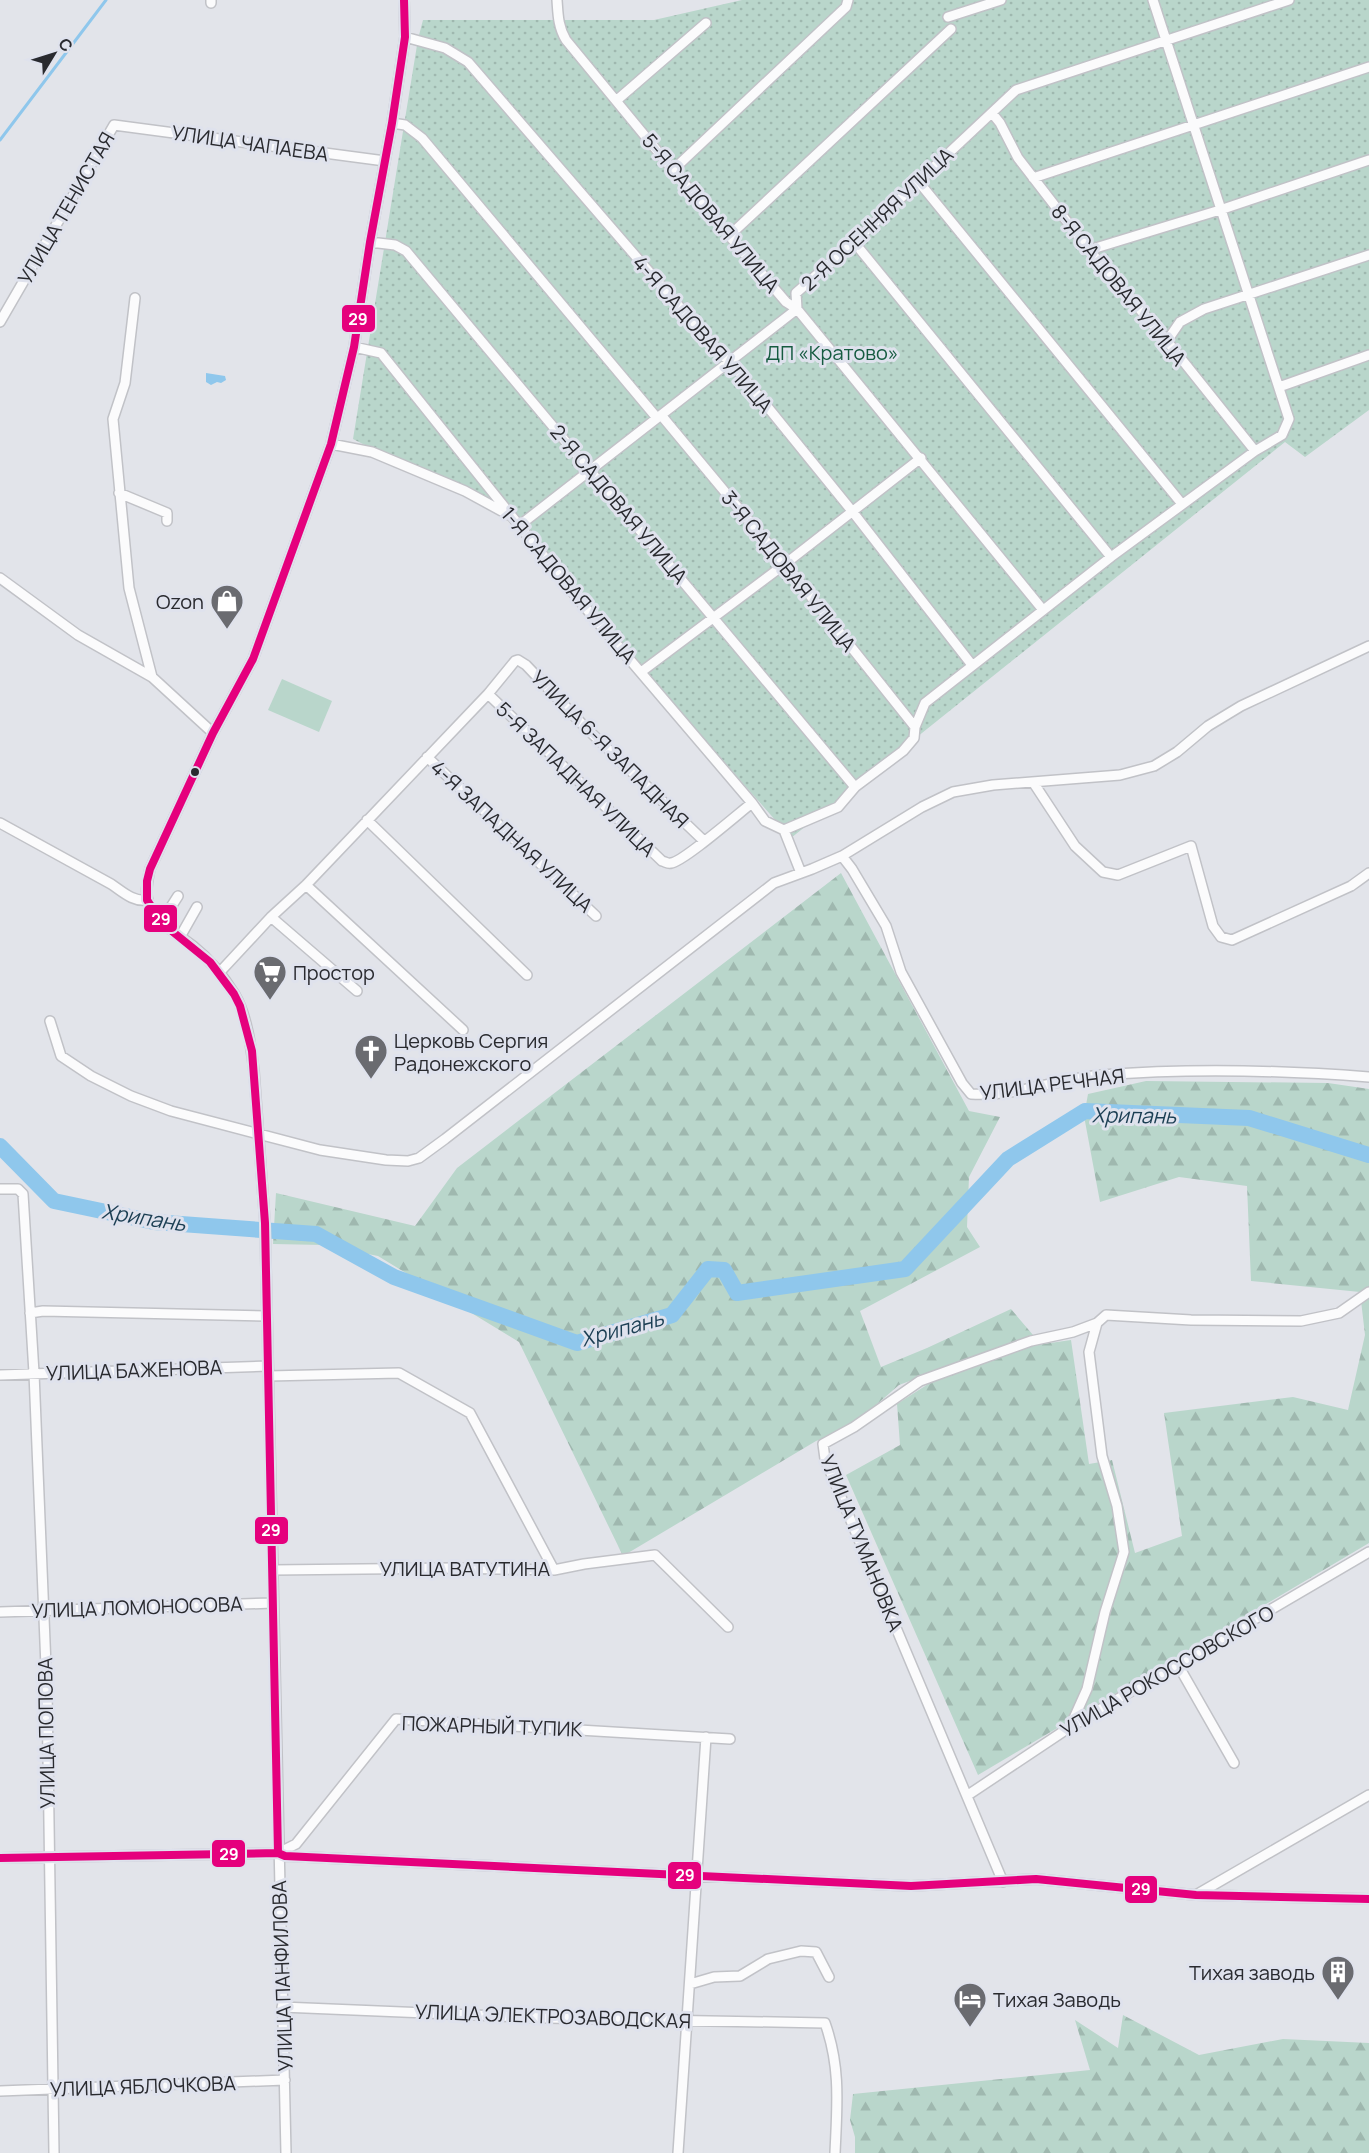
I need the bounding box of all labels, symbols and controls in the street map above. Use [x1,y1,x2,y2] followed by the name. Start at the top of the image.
[24,24,84,84] north arrow
[54,33,78,56] text: С
[170,119,331,167] street label: УЛИЦА ЧАПАЕВА
[11,127,121,289] street label: УЛИЦА ТЕНИСТАЯ
[636,128,786,299] street label: 5-Я САДОВАЯ УЛИЦА
[795,141,959,297] street label: 2-Я ОСЕННЯЯ УЛИЦА
[1045,199,1193,372] street label: 8-Я САДОВАЯ УЛИЦА
[627,249,779,419] street label: 4-Я САДОВАЯ УЛИЦА
[341,304,376,333] line badge: 29
[348,308,368,330] text: 29
[765,339,899,366] park label: ДП «Кратово»
[544,419,694,590] street label: 2-Я САДОВАЯ УЛИЦА
[716,485,863,657] street label: 3-Я САДОВАЯ УЛИЦА
[495,501,643,669] street label: 1-Я САДОВАЯ УЛИЦА
[209,583,245,630] shop icon: Ozon
[156,588,204,615] place label: Ozon
[525,664,695,834] street label: УЛИЦА 6-Я ЗАПАДНАЯ
[490,696,662,863] street label: 5-Я ЗАПАДНАЯ УЛИЦА
[425,754,599,918] street label: 4-Я ЗАПАДНАЯ УЛИЦА
[189,766,201,778] unlabelled marker
[143,904,178,933] line badge: 29
[151,908,171,930] text: 29
[252,954,288,1001] supermarket icon: Простор
[293,959,375,986] place label: Простор
[394,1027,548,1077] place label: Церковь Сергия Радонежского
[353,1033,389,1080] church icon: Церковь Сергия Радонежского
[978,1062,1126,1106] street label: УЛИЦА РЕЧНАЯ
[1092,1100,1177,1130] water label: Хрипань
[100,1197,189,1238] water label: Хрипань
[578,1303,667,1352] water label: Хрипань
[45,1353,223,1387] street label: УЛИЦА БАЖЕНОВА
[814,1451,910,1636] street label: УЛИЦА ТУМАНОВКА
[254,1516,289,1545] line badge: 29
[261,1519,281,1541] text: 29
[380,1555,551,1582] street label: УЛИЦА ВАТУТИНА
[31,1590,243,1624] street label: УЛИЦА ЛОМОНОСОВА
[1055,1599,1279,1743] street label: УЛИЦА РОКОССОВСКОГО
[31,1657,61,1809] street label: УЛИЦА ПОПОВА
[401,1709,583,1743] street label: ПОЖАРНЫЙ ТУПИК
[211,1839,246,1868] line badge: 29
[219,1843,239,1865] text: 29
[667,1861,702,1890] line badge: 29
[675,1864,695,1886] text: 29
[1124,1875,1158,1904] line badge: 29
[1131,1878,1151,1900] text: 29
[265,1880,299,2072] street label: УЛИЦА ПАНФИЛОВА
[1320,1954,1356,2001] building icon: Тихая заводь
[1189,1959,1315,1986] place label: Тихая заводь
[952,1981,988,2028] hotel icon: Тихая Заводь
[993,1986,1121,2013] place label: Тихая Заводь
[414,1998,692,2034] street label: УЛИЦА ЭЛЕКТРОЗАВОДСКАЯ
[50,2069,237,2103] street label: УЛИЦА ЯБЛОЧКОВА

